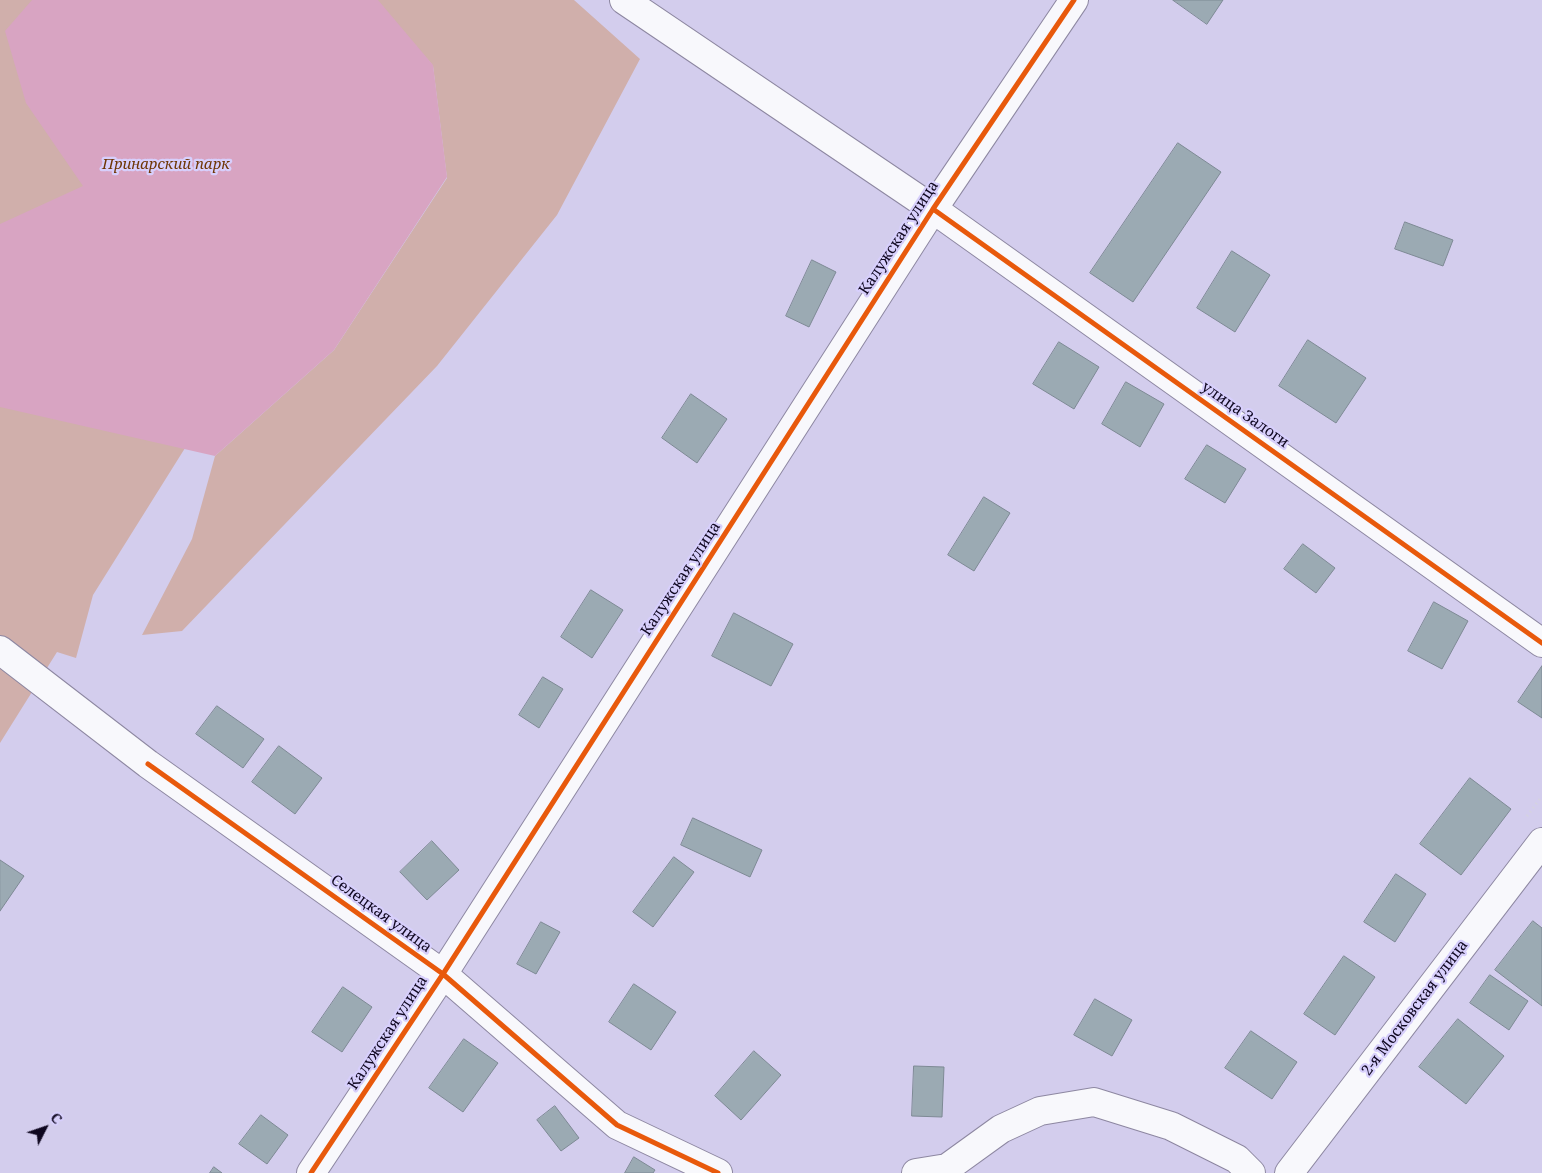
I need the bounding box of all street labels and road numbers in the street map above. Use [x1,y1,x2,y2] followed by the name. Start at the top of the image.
[855,178,943,298] street label: Калужская улица
[1198,378,1292,452] street label: улица Залоги
[637,519,725,639] street label: Калужская улица
[327,871,435,957] street label: Селецкая улица
[1358,937,1472,1079] street label: 2-я Московская улица
[344,973,432,1093] street label: Калужская улица

